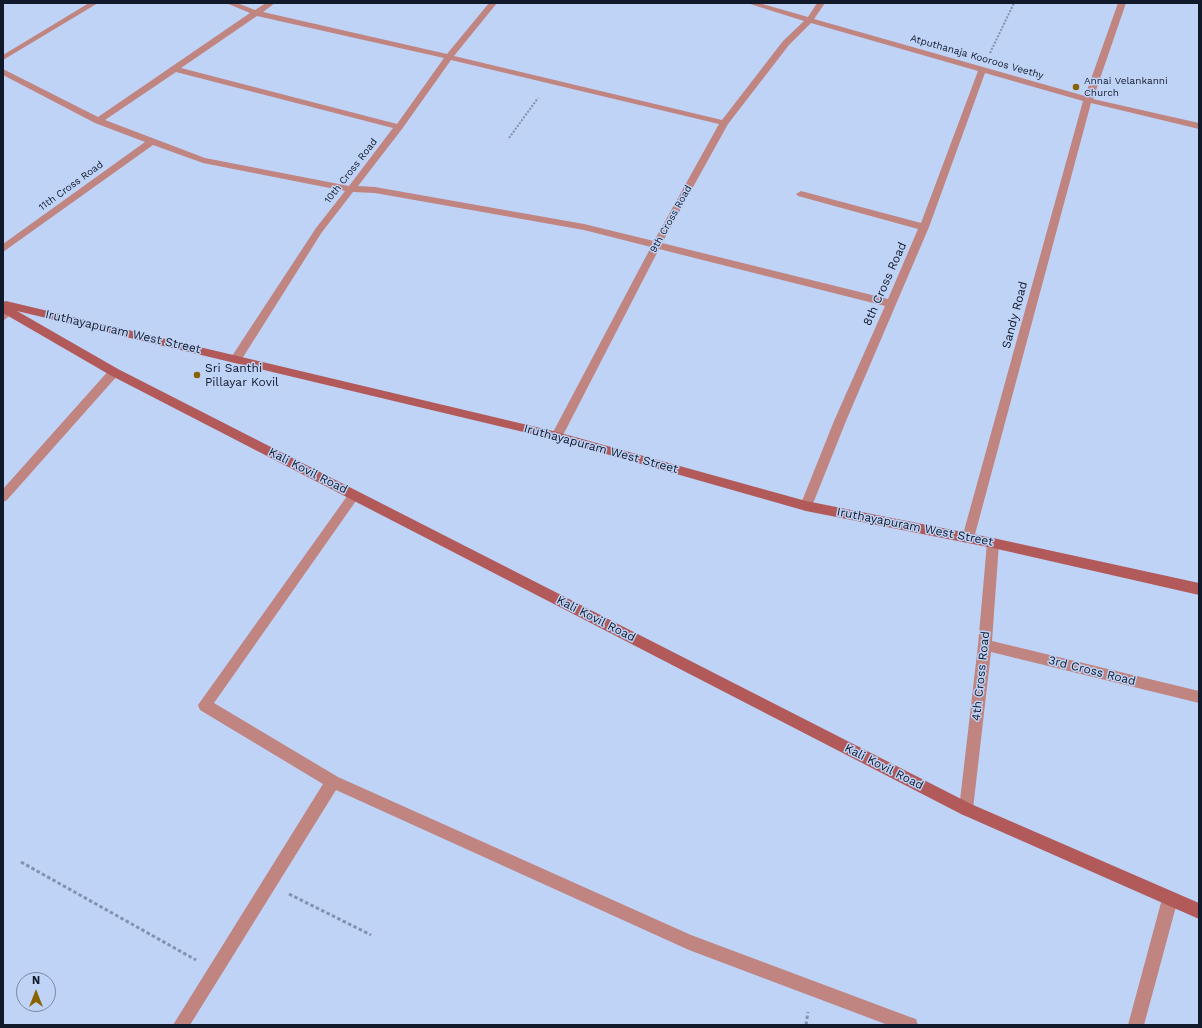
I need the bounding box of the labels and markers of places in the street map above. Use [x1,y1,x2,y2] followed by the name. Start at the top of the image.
[1084,75,1168,98] place label: Annai Velankanni Church
[1071,82,1081,92] marker: Annai Velankanni Church
[205,361,279,389] place label: Sri Santhi Pillayar Kovil
[192,370,202,380] marker: Sri Santhi Pillayar Kovil

